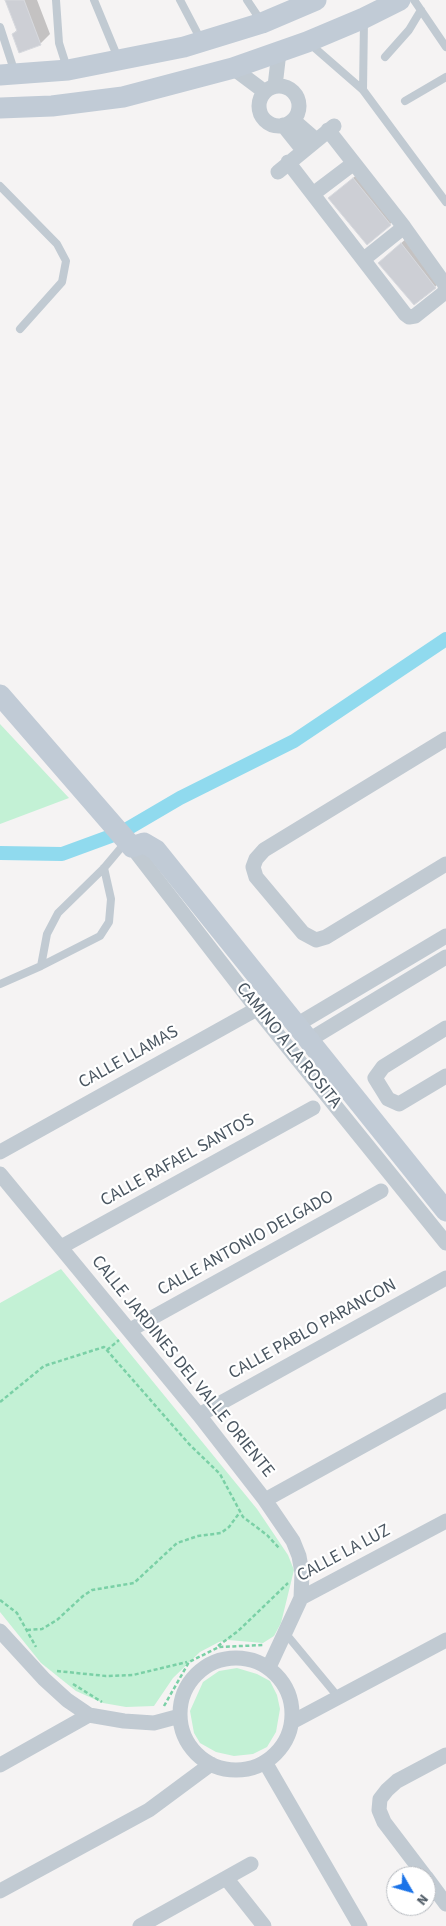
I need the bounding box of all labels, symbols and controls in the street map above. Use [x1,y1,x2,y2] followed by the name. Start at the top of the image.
[231,979,345,1113] street label: CAMINO A LA ROSITA
[75,1022,183,1094] street label: CALLE LLAMAS
[97,1110,259,1212] street label: CALLE RAFAEL SANTOS
[154,1187,338,1301] street label: CALLE ANTONIO DELGADO
[86,1252,278,1482] street label: CALLE JARDINES DEL VALLE ORIENTE
[225,1275,401,1385] street label: CALLE PABLO PARANCON
[294,1520,394,1588] street label: CALLE LA LUZ
[386,1866,436,1916] north arrow
[411,1890,433,1909] text: N

